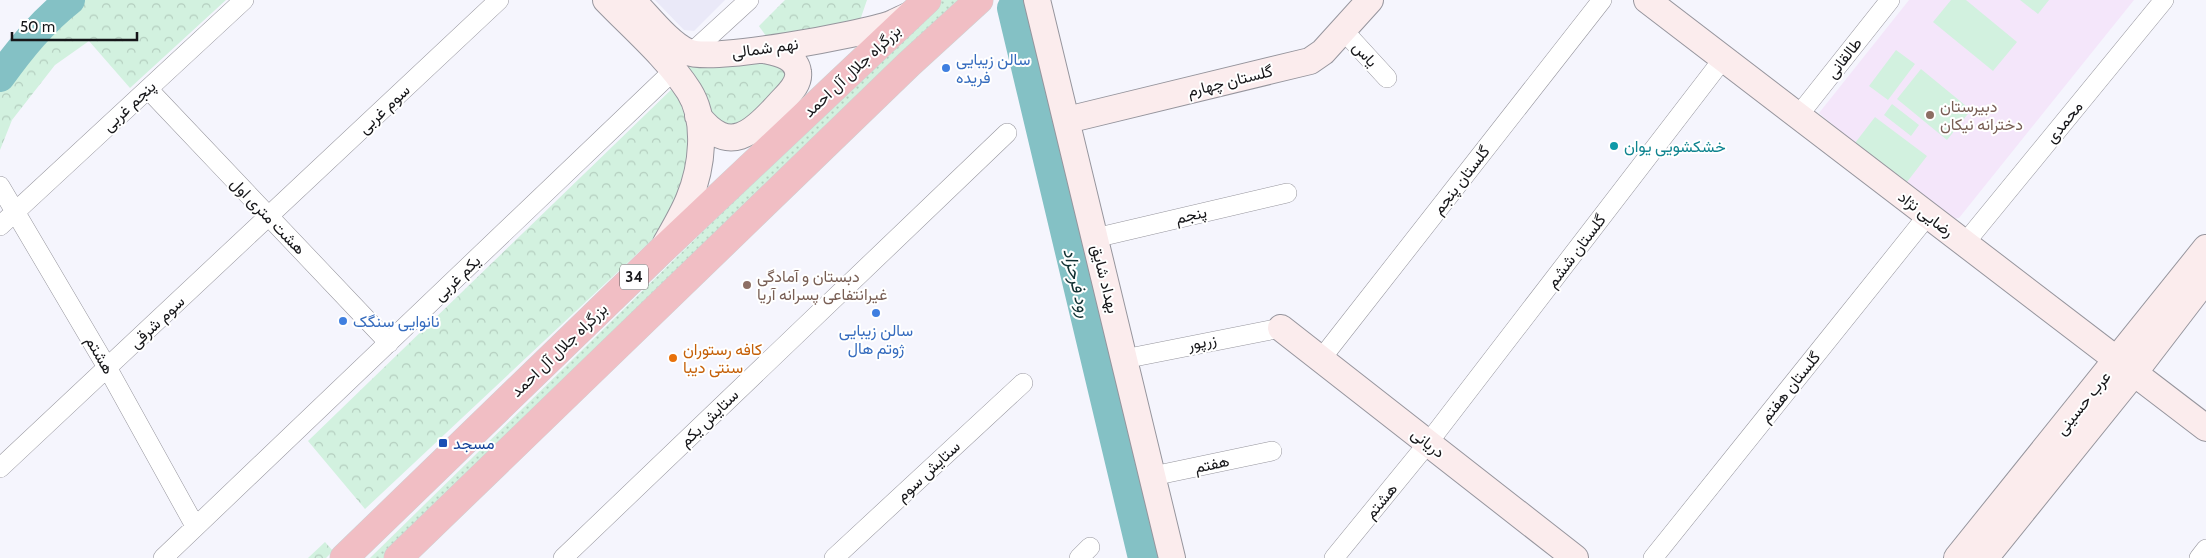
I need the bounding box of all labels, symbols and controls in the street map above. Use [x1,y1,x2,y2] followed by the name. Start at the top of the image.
[12,10,138,42] scale bar
[20,18,55,36] text: 50 m
[799,21,905,122] street label: بزرگراه جلال آل احمد
[730,34,800,63] street label: نهم شمالی
[1822,34,1867,83] street label: طالقانی
[1348,37,1382,71] street label: یاس
[956,50,1030,88] place label: سالن زیبایی فریده
[1185,61,1275,103] street label: گلستان چهارم
[940,62,952,74] marker: سالن زیبایی فریده
[98,77,161,137] street label: پنجم غربی
[354,80,414,138] street label: سوم غربی
[1940,97,2023,135] place label: دبیرستان دخترانه نیکان
[2041,97,2087,147] street label: محمدی
[1924,109,1936,121] marker: دبیرستان دخترانه نیکان
[1624,137,1726,157] place label: خشکشویی یوان
[1608,140,1620,152] marker: خشکشویی یوان
[1428,142,1495,219] street label: گلستان پنجم
[226,174,309,259] street label: هشت‌ متری اول
[1894,187,1957,242] street label: رضایی نژاد
[1174,202,1209,230] street label: پنجم
[1542,211,1610,292] street label: گلستان ششم
[1086,243,1123,316] street label: بهداد شایق
[1058,246,1096,320] water label: رود فرحزاد
[430,251,485,306] street label: یکم غربی
[620,264,648,290] road number: 34
[757,267,887,306] place label: دبستان و آمادگی غیرانتفاعی پسرانه آریا
[741,279,753,291] marker: دبستان و آمادگی غیرانتفاعی پسرانه آریا
[126,292,189,353] street label: سوم شرقی
[507,299,612,402] street label: بزرگراه جلال آل احمد
[870,307,882,319] marker: سالن زیبایی ژوتم هال
[353,312,440,332] place label: نانوایی سنگک
[337,315,349,327] marker: نانوایی سنگک
[839,321,913,359] place label: سالن زیبایی ژوتم هال
[1185,330,1219,356] street label: زرپور
[81,333,118,378] street label: هشتم
[683,340,762,378] place label: کافه رستوران سنتی دیبا
[1756,348,1825,427] street label: گلستان هفتم
[667,352,679,364] marker: کافه رستوران سنتی دیبا
[2051,367,2115,439] street label: عرب حسینی
[676,385,743,451] street label: ستایش یکم
[1407,424,1449,463] street label: دریانی
[453,434,494,453] place label: مسجد
[437,437,449,449] marker: مسجد
[892,437,965,506] street label: ستایش سوم
[1193,451,1231,478] street label: هفتم
[1361,479,1402,523] street label: هشتم

